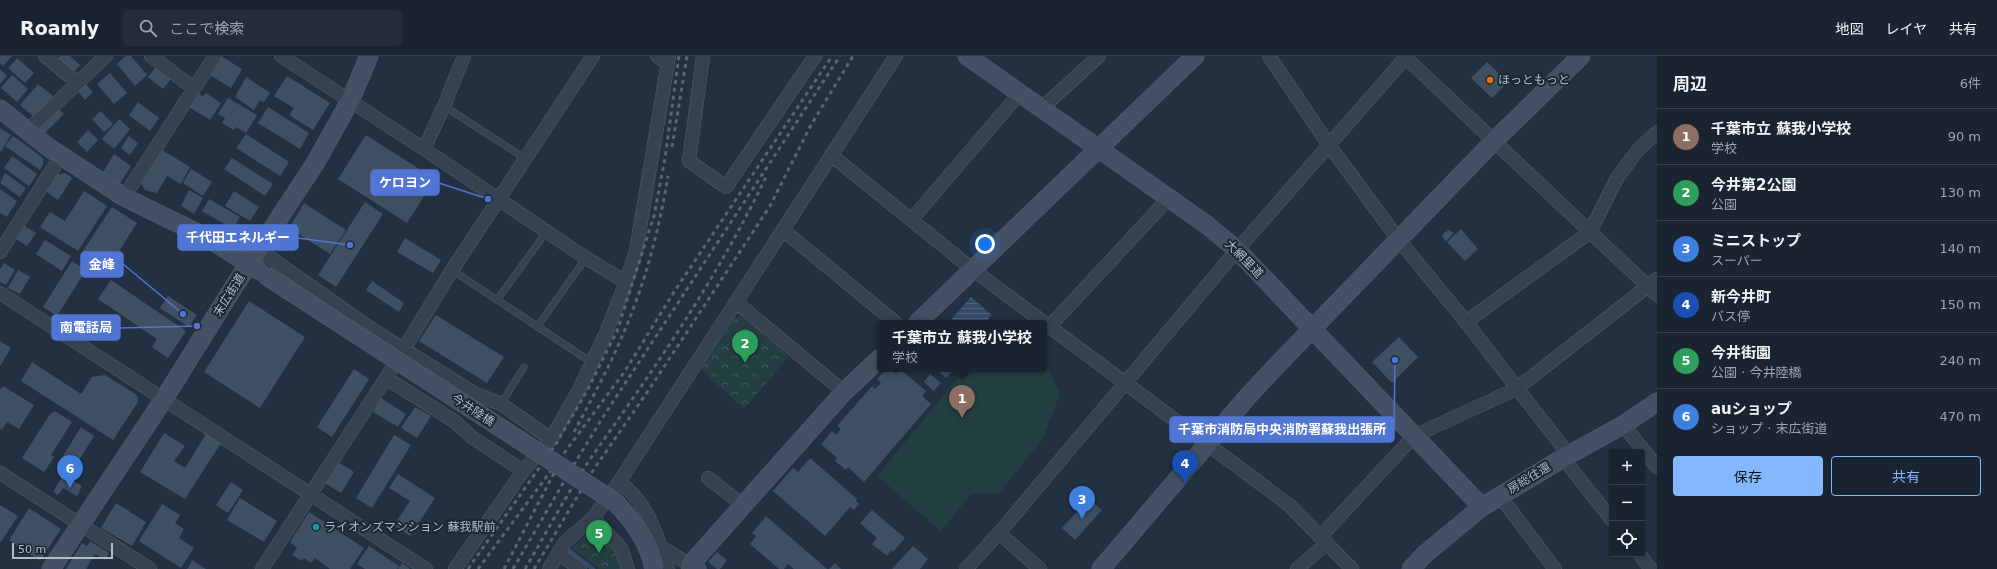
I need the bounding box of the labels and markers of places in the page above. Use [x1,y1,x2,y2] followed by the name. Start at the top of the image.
[1498,73,1570,87] place label: ほっともっと
[1485,75,1495,85] marker: ほっともっと
[371,170,439,195] callout: ケロヨン
[178,225,298,250] callout: 千代田エネルギー
[81,252,123,277] callout: 金峰
[52,315,120,340] callout: 南電話局
[732,330,758,363] pin: 2
[949,385,975,418] pin: 1
[1170,417,1394,442] callout: 千葉市消防局中央消防署蘇我出張所
[1172,450,1198,483] pin: 4
[57,455,83,488] pin: 6
[1069,486,1095,519] pin: 3
[324,520,496,534] place label: ライオンズマンション 蘇我駅前
[586,520,612,553] pin: 5
[311,522,321,532] marker: ライオンズマンション 蘇我駅前

